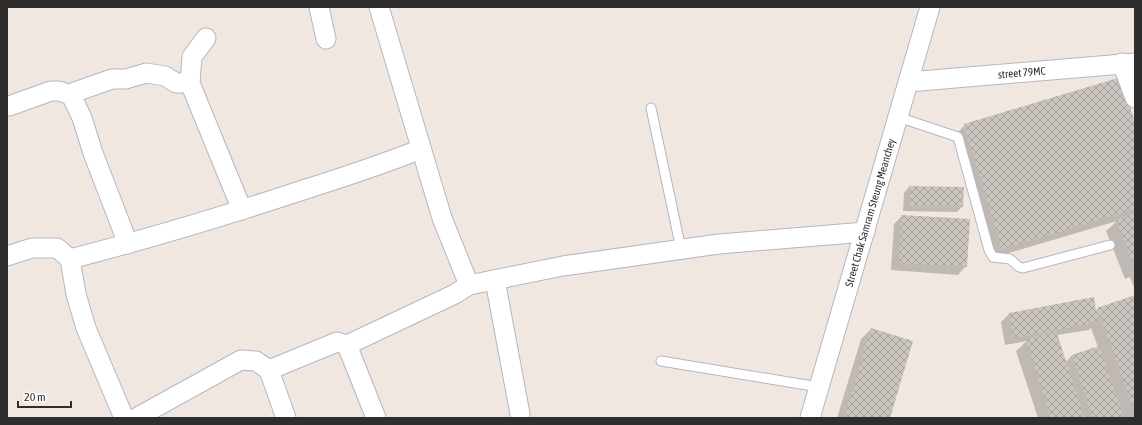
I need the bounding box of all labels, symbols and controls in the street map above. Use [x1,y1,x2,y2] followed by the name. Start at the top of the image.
[997,65,1046,80] street label: street 79MC
[843,137,897,288] street label: Street Chak Samram Steung Meanchey
[18,383,71,409] scale bar
[24,390,46,404] text: 20 m

